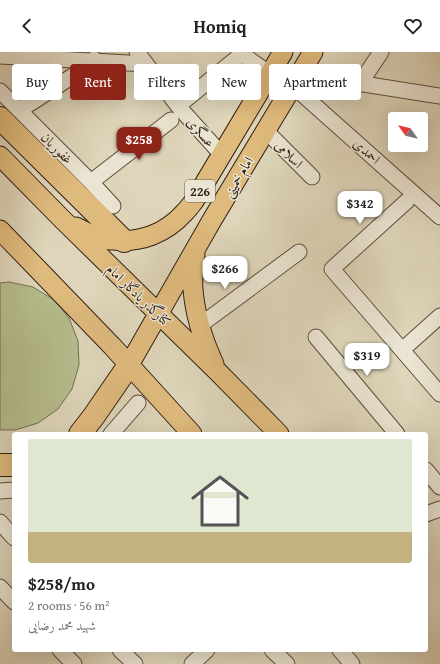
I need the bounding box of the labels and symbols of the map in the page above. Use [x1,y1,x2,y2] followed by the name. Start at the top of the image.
[182,112,220,152] street label: عسگری
[388,112,428,152] north arrow
[115,127,163,161] pin: $258
[37,128,77,168] street label: غفوریان
[349,133,385,169] street label: احمدی
[270,135,308,173] street label: اسلامی
[218,153,261,203] street label: امام خمینی
[185,180,215,202] road number: 226
[336,191,384,225] pin: $342
[201,256,249,290] pin: $266
[100,259,176,333] street label: کنارگذر یادگار امام
[343,343,391,377] pin: $319

